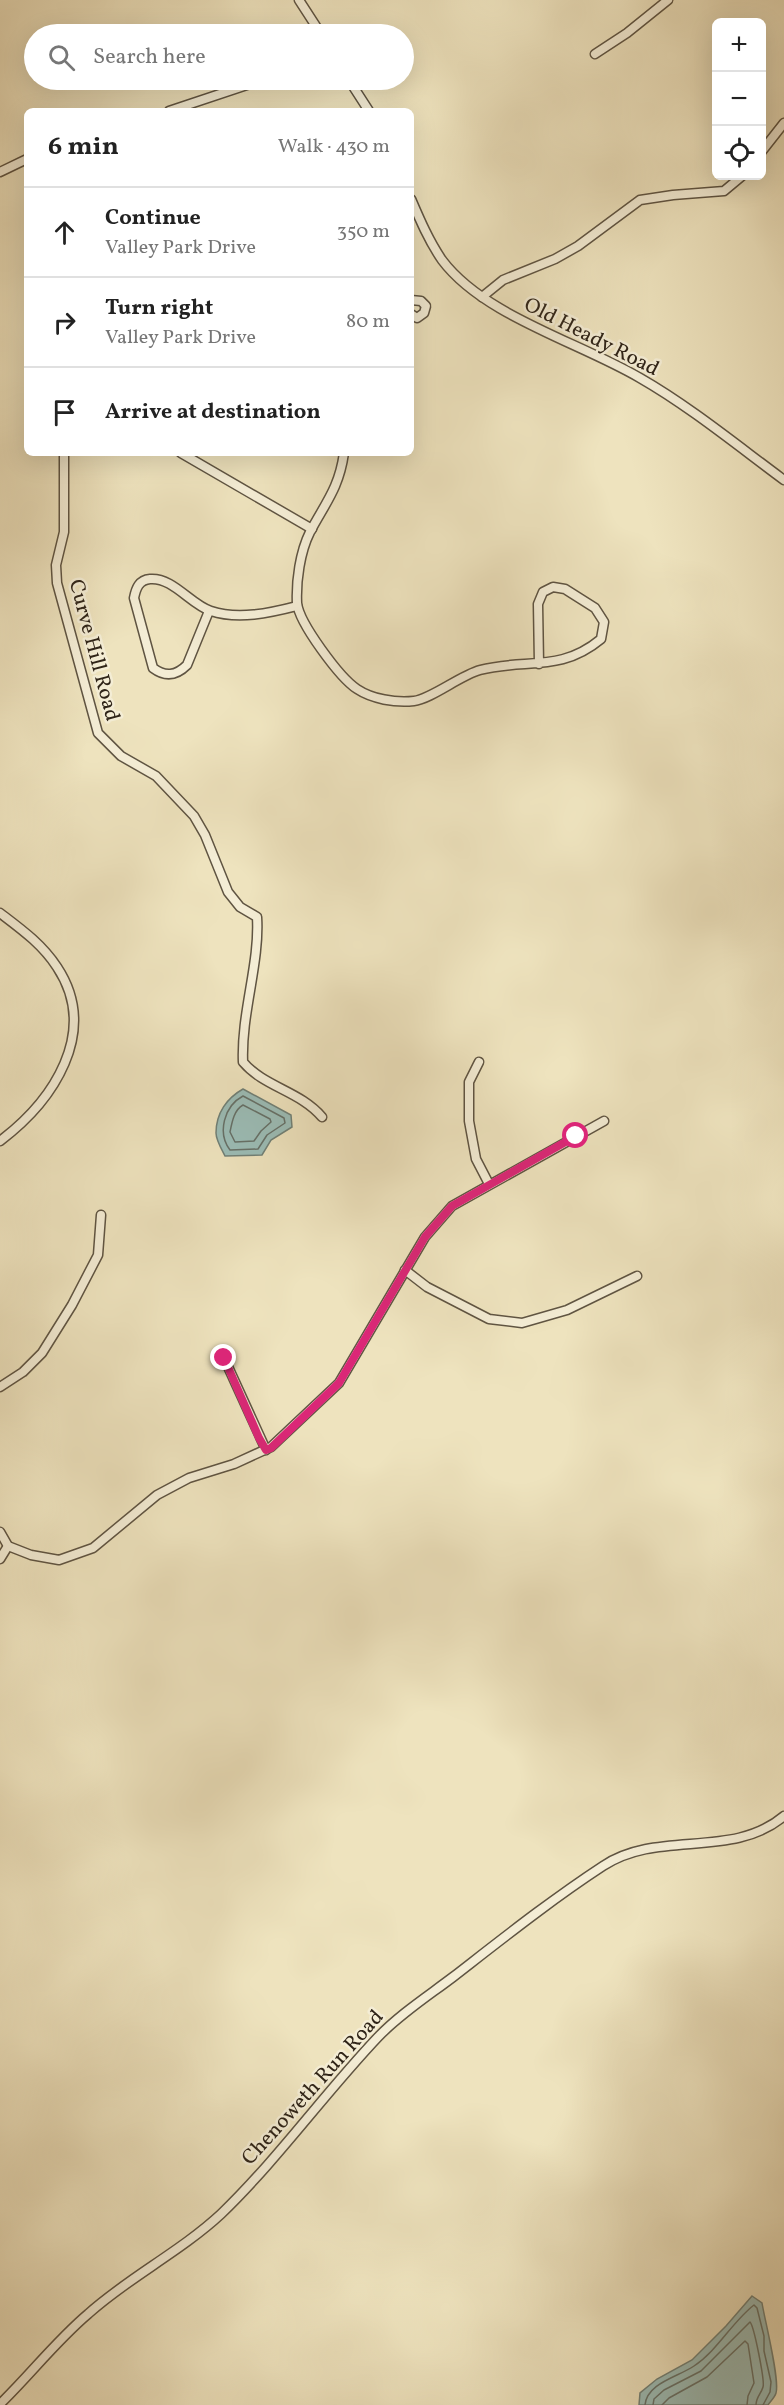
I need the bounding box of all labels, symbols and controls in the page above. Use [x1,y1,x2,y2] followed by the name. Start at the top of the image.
[712,18,766,180] map controls
[712,18,766,72] button: +
[24,24,414,90] search box
[45,41,78,74] icon: search
[93,42,206,73] text: Search here
[712,72,766,126] button: −
[712,126,766,180] button: locate
[48,129,119,165] text: 6 min
[278,133,390,161] text: Walk · 430 m
[105,203,201,234] text: Continue
[48,216,81,249] icon: ahead
[337,218,390,246] text: 350 m
[105,234,256,262] text: Valley Park Drive
[519,291,664,384] street label: Old Heady Road
[105,293,213,324] text: Turn right
[48,306,81,339] icon: right
[346,308,390,336] text: 80 m
[105,324,256,352] text: Valley Park Drive
[48,396,81,429] icon: arrive
[105,397,321,428] text: Arrive at destination
[61,576,126,725] street label: Curve Hill Road
[562,1122,588,1148] route start
[210,1344,236,1370] route end
[235,2004,391,2172] street label: Chenoweth Run Road

